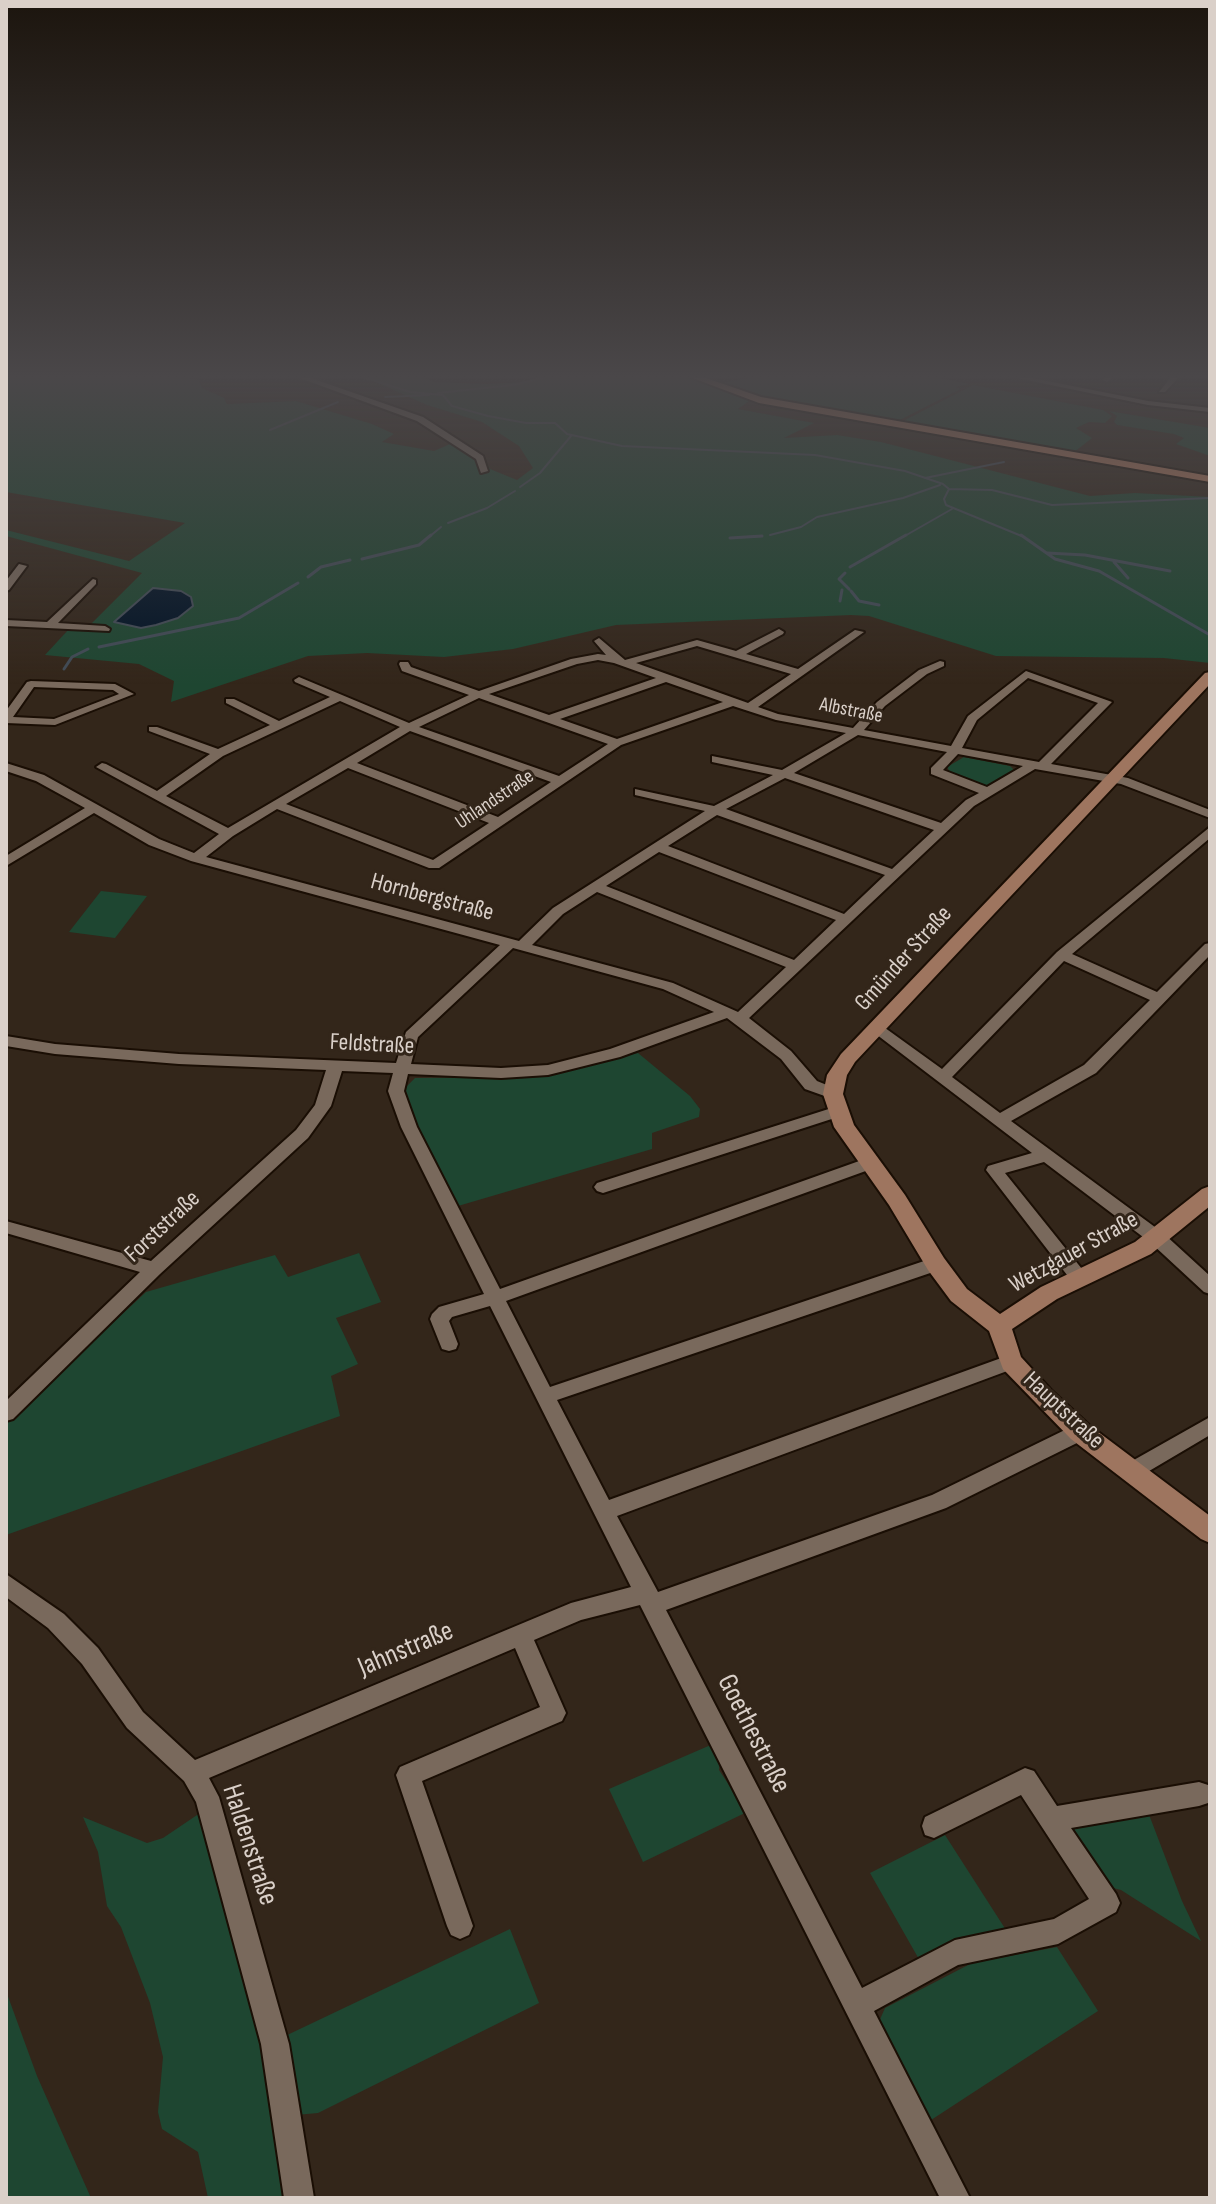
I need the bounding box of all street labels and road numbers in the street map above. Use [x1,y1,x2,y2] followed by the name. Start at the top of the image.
[817,693,885,729] street label: Albstraße
[451,765,539,835] street label: Uhlandstraße
[367,868,497,928] street label: Hornbergstraße
[849,901,959,1017] street label: Gmünder Straße
[329,1028,415,1062] street label: Feldstraße
[119,1185,207,1269] street label: Forststraße
[1005,1206,1143,1300] street label: Wetzgauer Straße
[1017,1366,1109,1456] street label: Hauptstraße
[353,1615,459,1685] street label: Jahnstraße
[709,1669,797,1799] street label: Goethestraße
[214,1780,284,1910] street label: Haldenstraße

